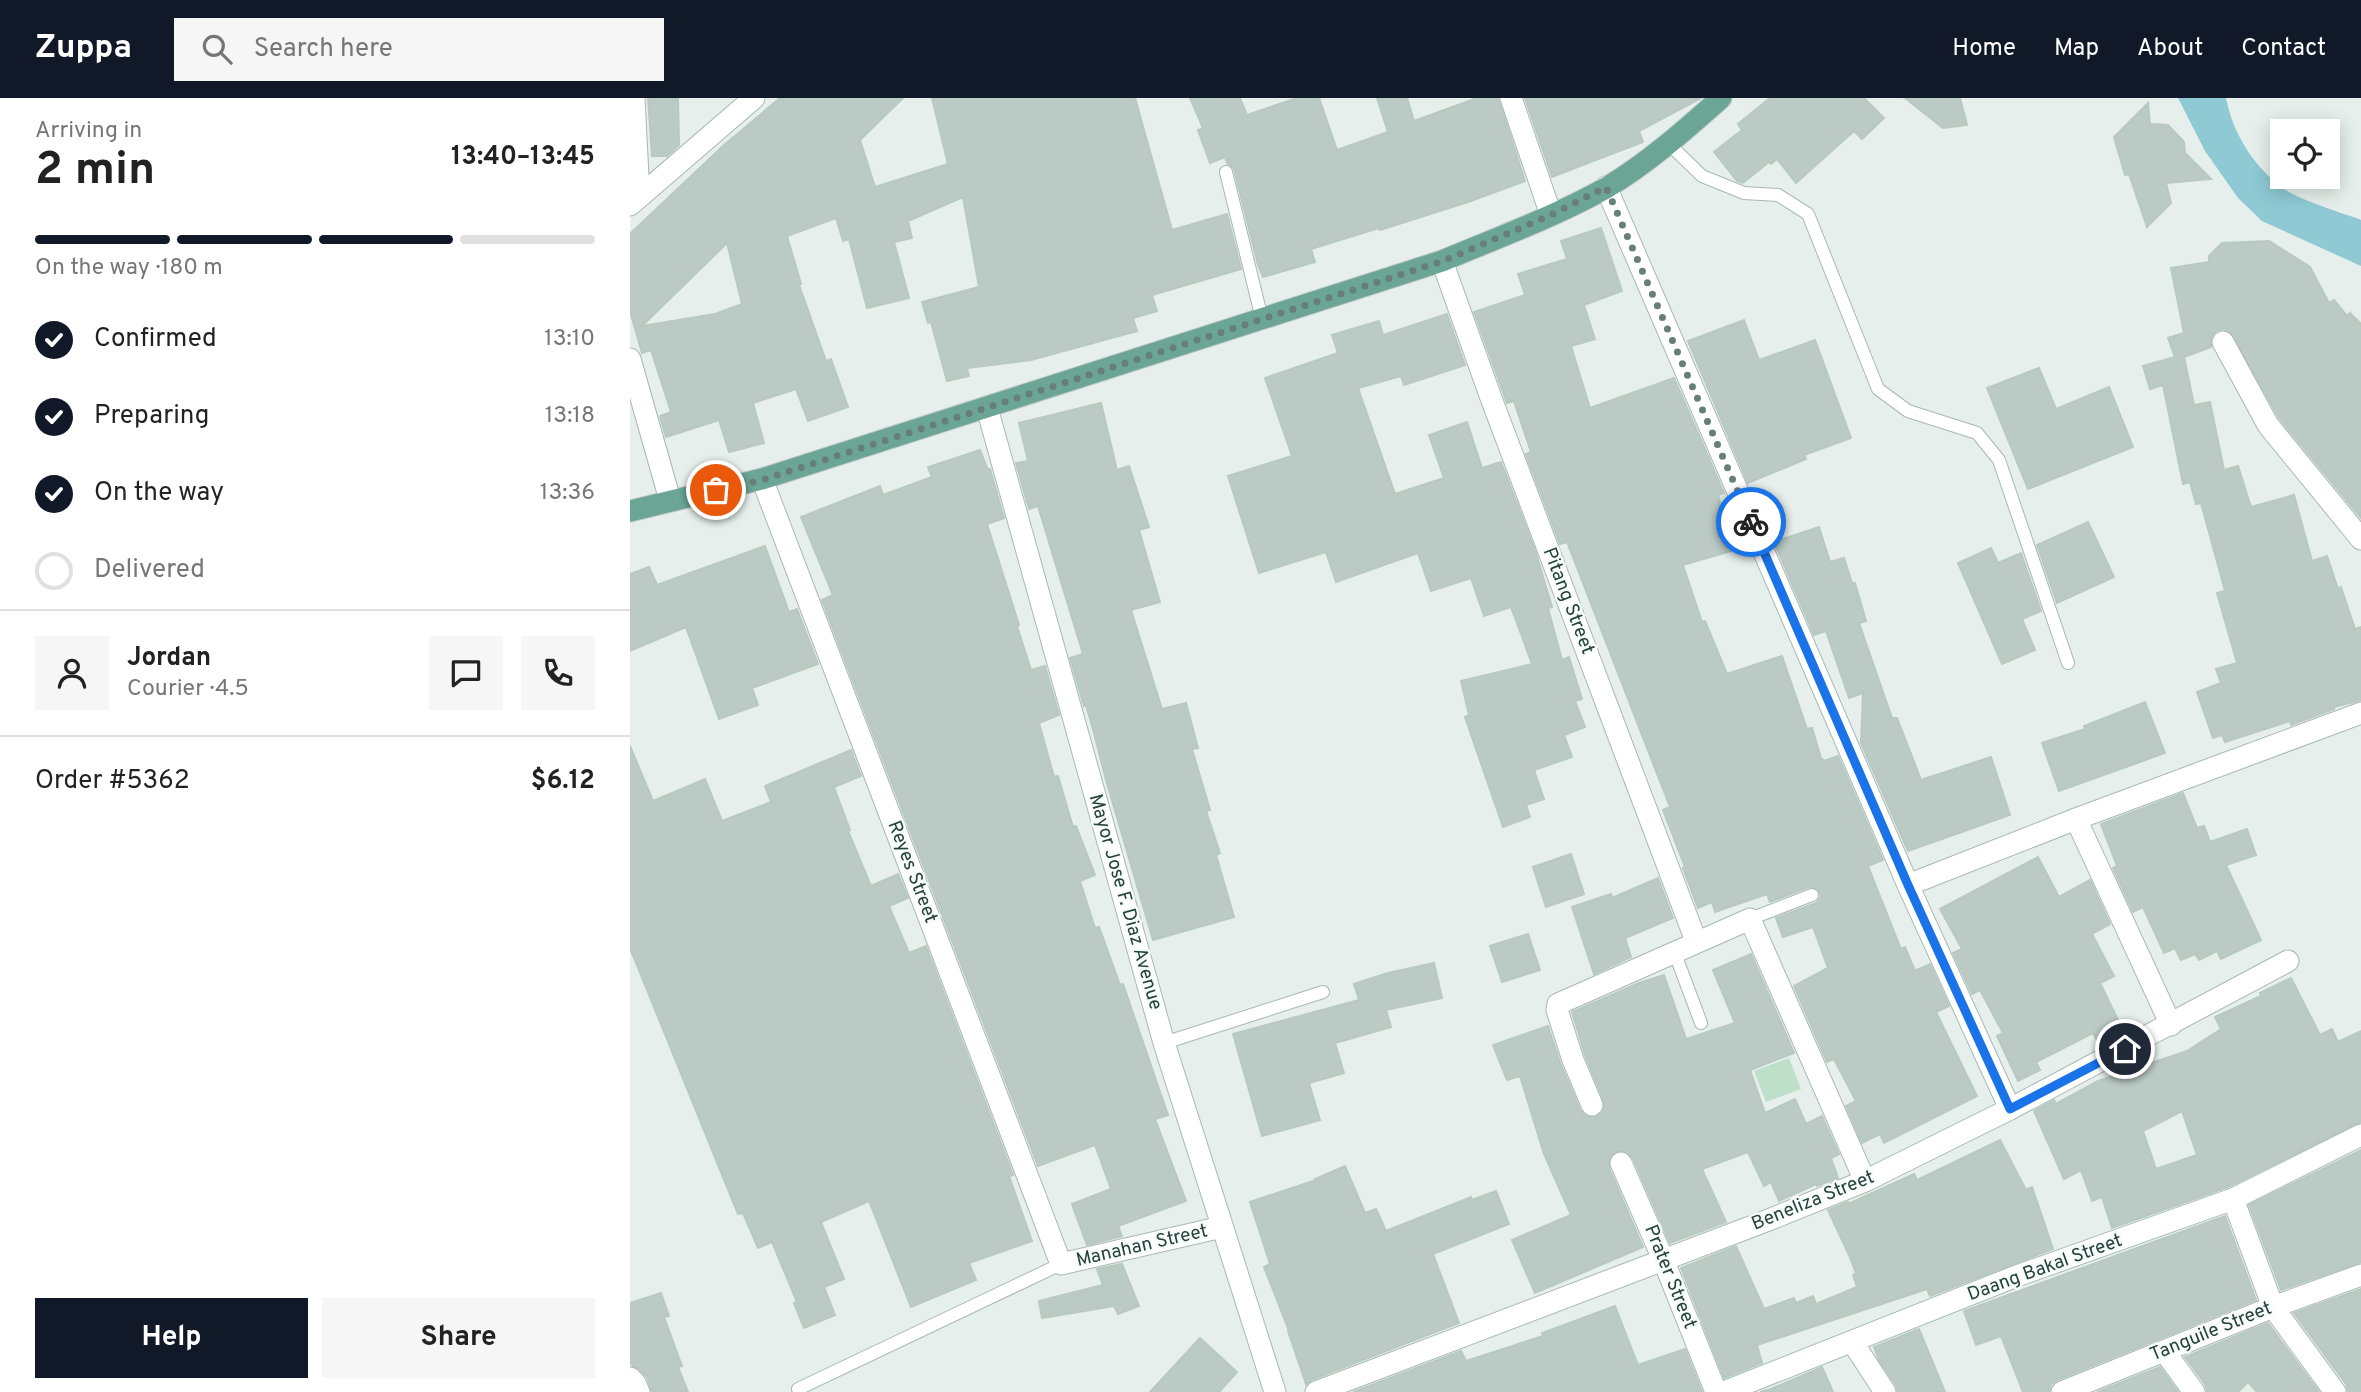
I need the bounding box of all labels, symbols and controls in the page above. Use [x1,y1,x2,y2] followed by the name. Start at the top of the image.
[174,18,664,81] search box
[35,28,132,70] text: Zuppa
[198,30,236,68] icon: search
[254,33,393,66] text: Search here
[1952,34,2016,64] text: Home
[2054,34,2099,64] text: Map
[2137,34,2203,64] text: About
[2241,34,2326,64] text: Contact
[35,117,142,146] text: Arriving in
[2270,119,2340,189] map controls
[2270,119,2340,189] button: locate
[451,141,595,174] text: 13:40–13:45
[35,142,155,201] text: 2 min
[35,254,223,283] text: On the way · 180 m
[35,321,73,359] icon: check
[94,323,217,356] text: Confirmed
[544,325,595,354] text: 13:10
[35,398,73,436] icon: check
[94,400,209,433] text: Preparing
[545,402,595,431] text: 13:18
[686,460,746,520] pin
[697,471,735,509] icon: bag
[35,475,73,513] icon: check
[94,477,224,510] text: On the way
[540,479,595,508] text: 13:36
[1716,487,1786,557] courier
[1732,503,1770,541] icon: bike
[1537,544,1599,658] street label: Pitang Street
[94,554,205,587] text: Delivered
[35,636,109,710] button: person
[429,636,503,710] button: chat
[521,636,595,710] button: phone
[127,642,211,675] text: Jordan
[127,675,249,704] text: Courier · 4.5
[35,765,190,798] text: Order #5362
[531,765,595,798] text: $6.12
[1083,791,1167,1013] street label: Mayor Jose F. Diaz Avenue
[882,817,942,927] street label: Reyes Street
[2095,1019,2155,1079] pin
[2106,1030,2144,1068] icon: home
[1748,1165,1878,1237] street label: Beneliza Street
[1074,1219,1210,1273] street label: Manahan Street
[1638,1221,1702,1333] street label: Prater Street
[1964,1229,2126,1307] street label: Daang Bakal Street
[2147,1297,2275,1367] street label: Tanguile Street
[35,1298,308,1378] button: Help
[322,1298,595,1378] button: Share

